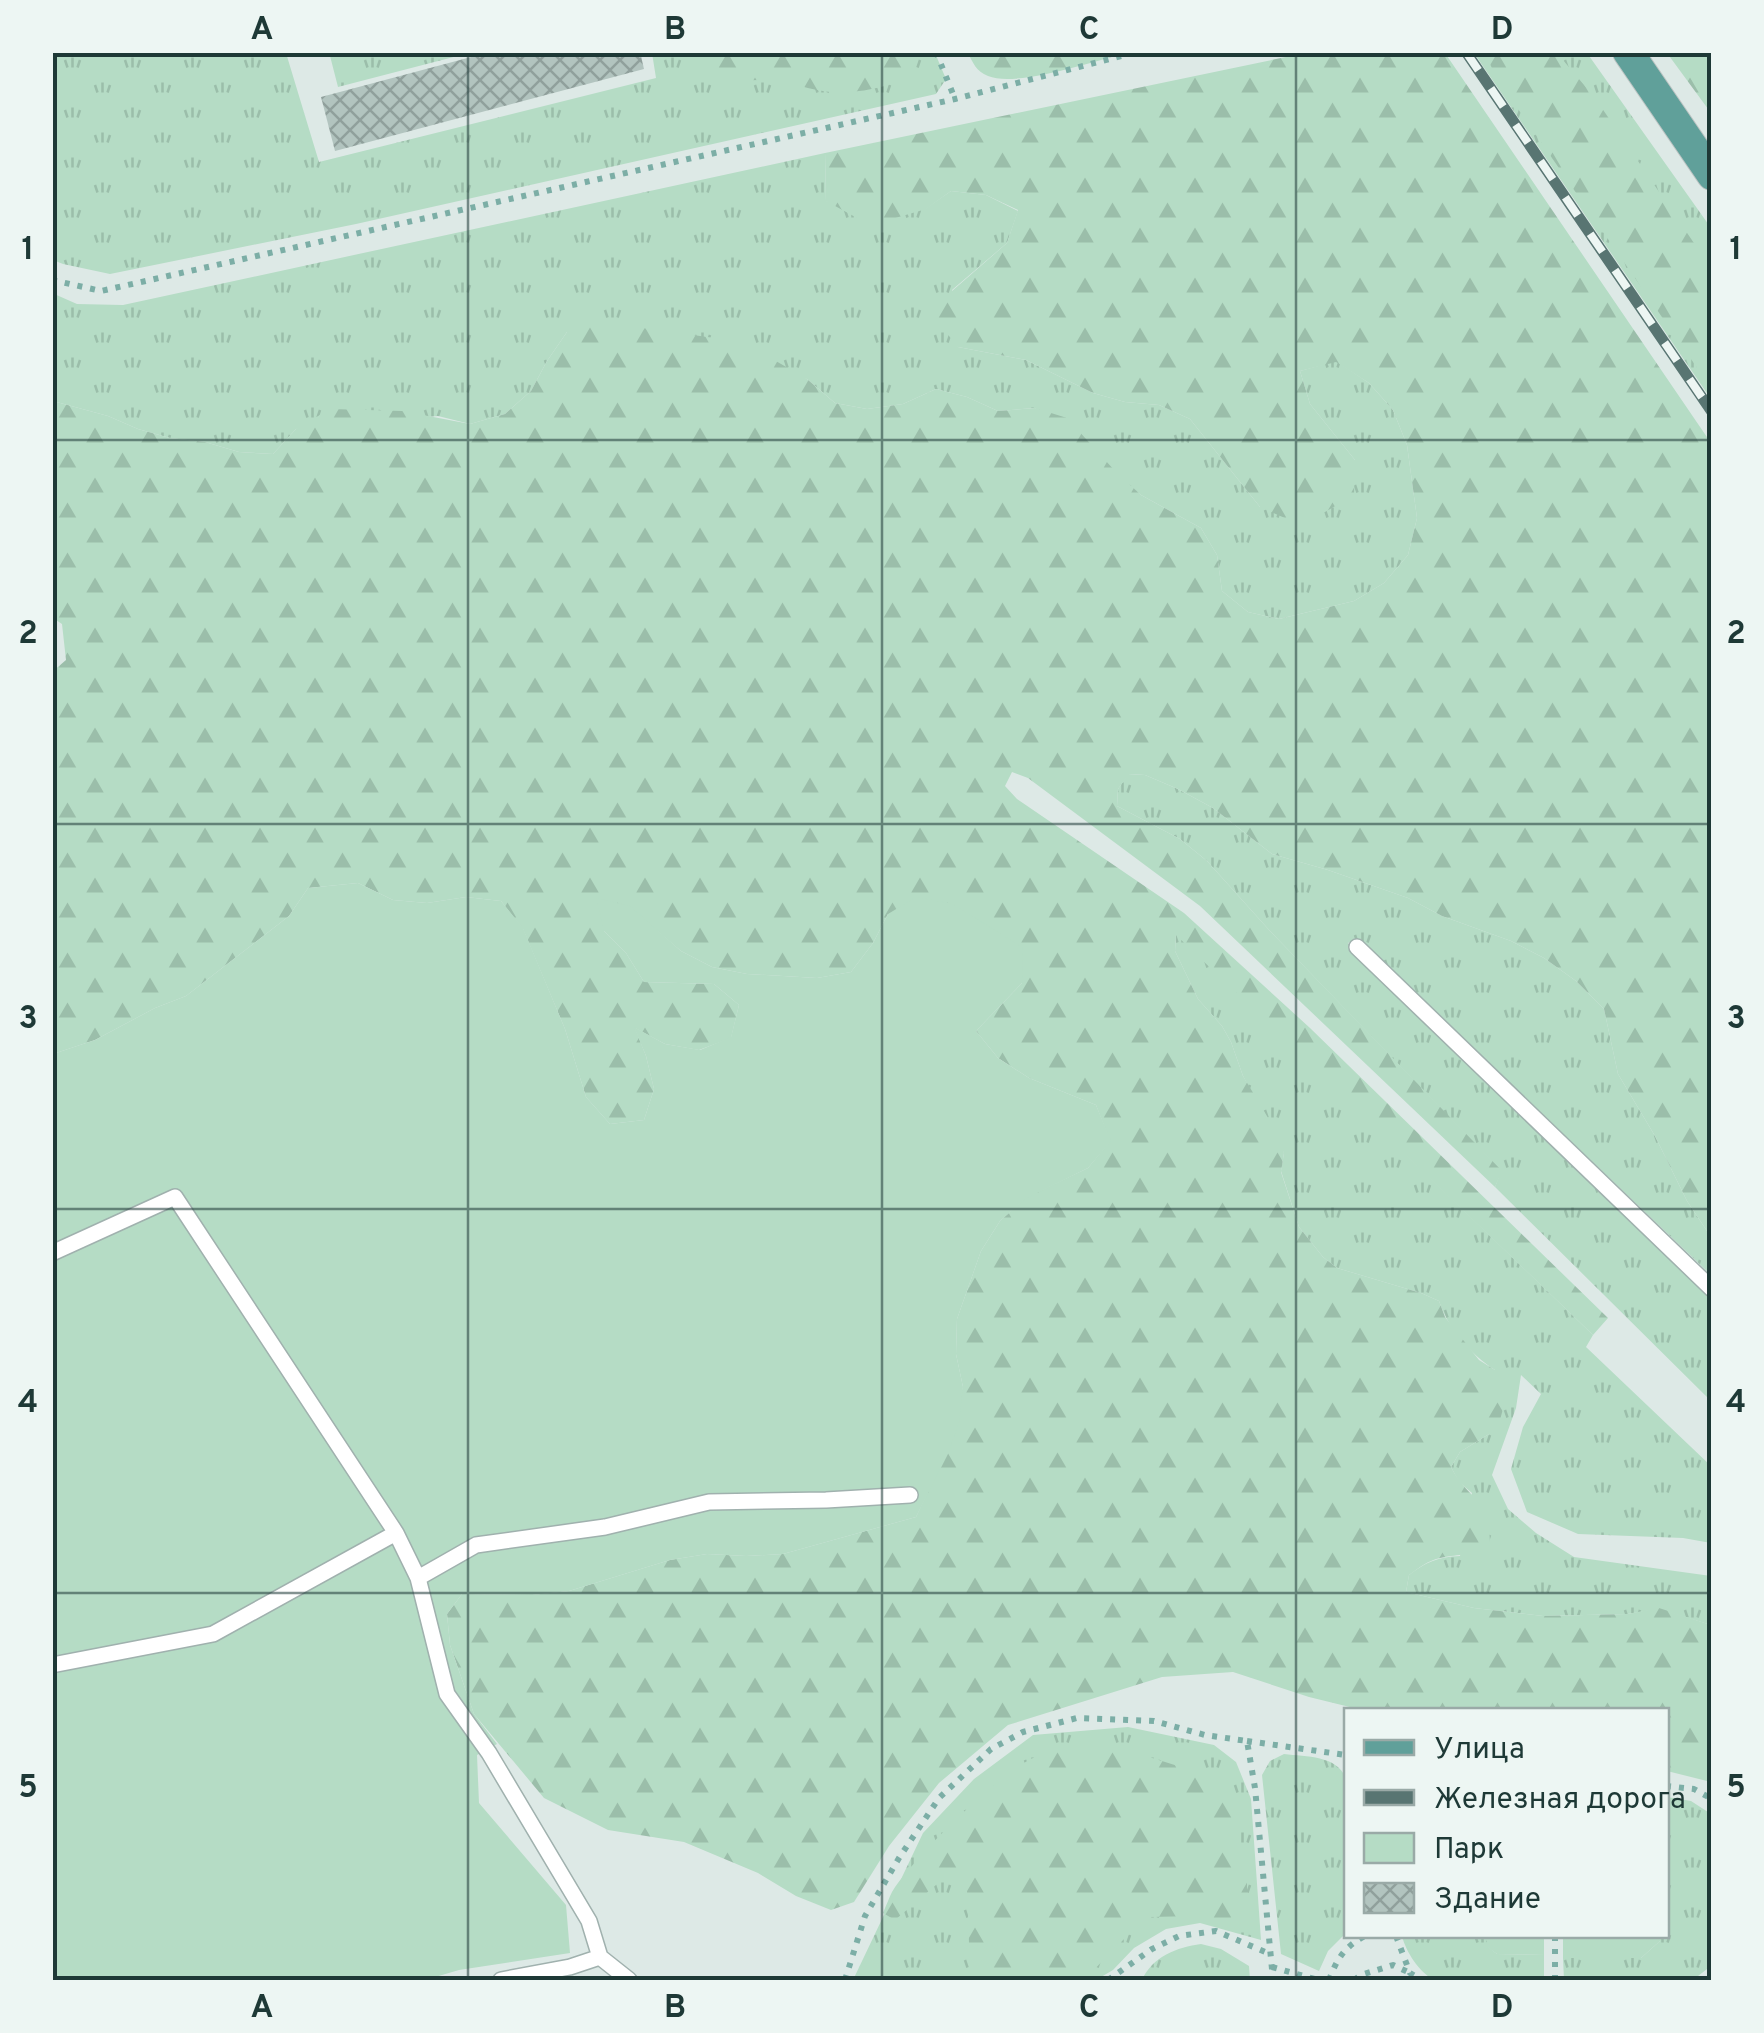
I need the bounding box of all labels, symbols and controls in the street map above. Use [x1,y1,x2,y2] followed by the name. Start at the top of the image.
[251,11,273,51] text: A
[664,11,686,51] text: B
[1079,11,1099,51] text: C
[1491,11,1513,51] text: D
[22,231,34,271] text: 1
[1730,231,1742,271] text: 1
[18,615,38,655] text: 2
[1726,615,1746,655] text: 2
[18,1000,38,1040] text: 3
[1726,1000,1746,1040] text: 3
[18,1384,38,1424] text: 4
[1726,1384,1746,1424] text: 4
[1344,1708,1669,1938] legend
[1434,1732,1525,1769] text: Улица
[18,1769,38,1809] text: 5
[1726,1769,1746,1809] text: 5
[1434,1782,1686,1819] text: Железная дорога
[1434,1832,1504,1869] text: Парк
[1434,1882,1541,1919] text: Здание
[251,1989,273,2029] text: A
[664,1989,686,2029] text: B
[1079,1989,1099,2029] text: C
[1491,1989,1513,2029] text: D

